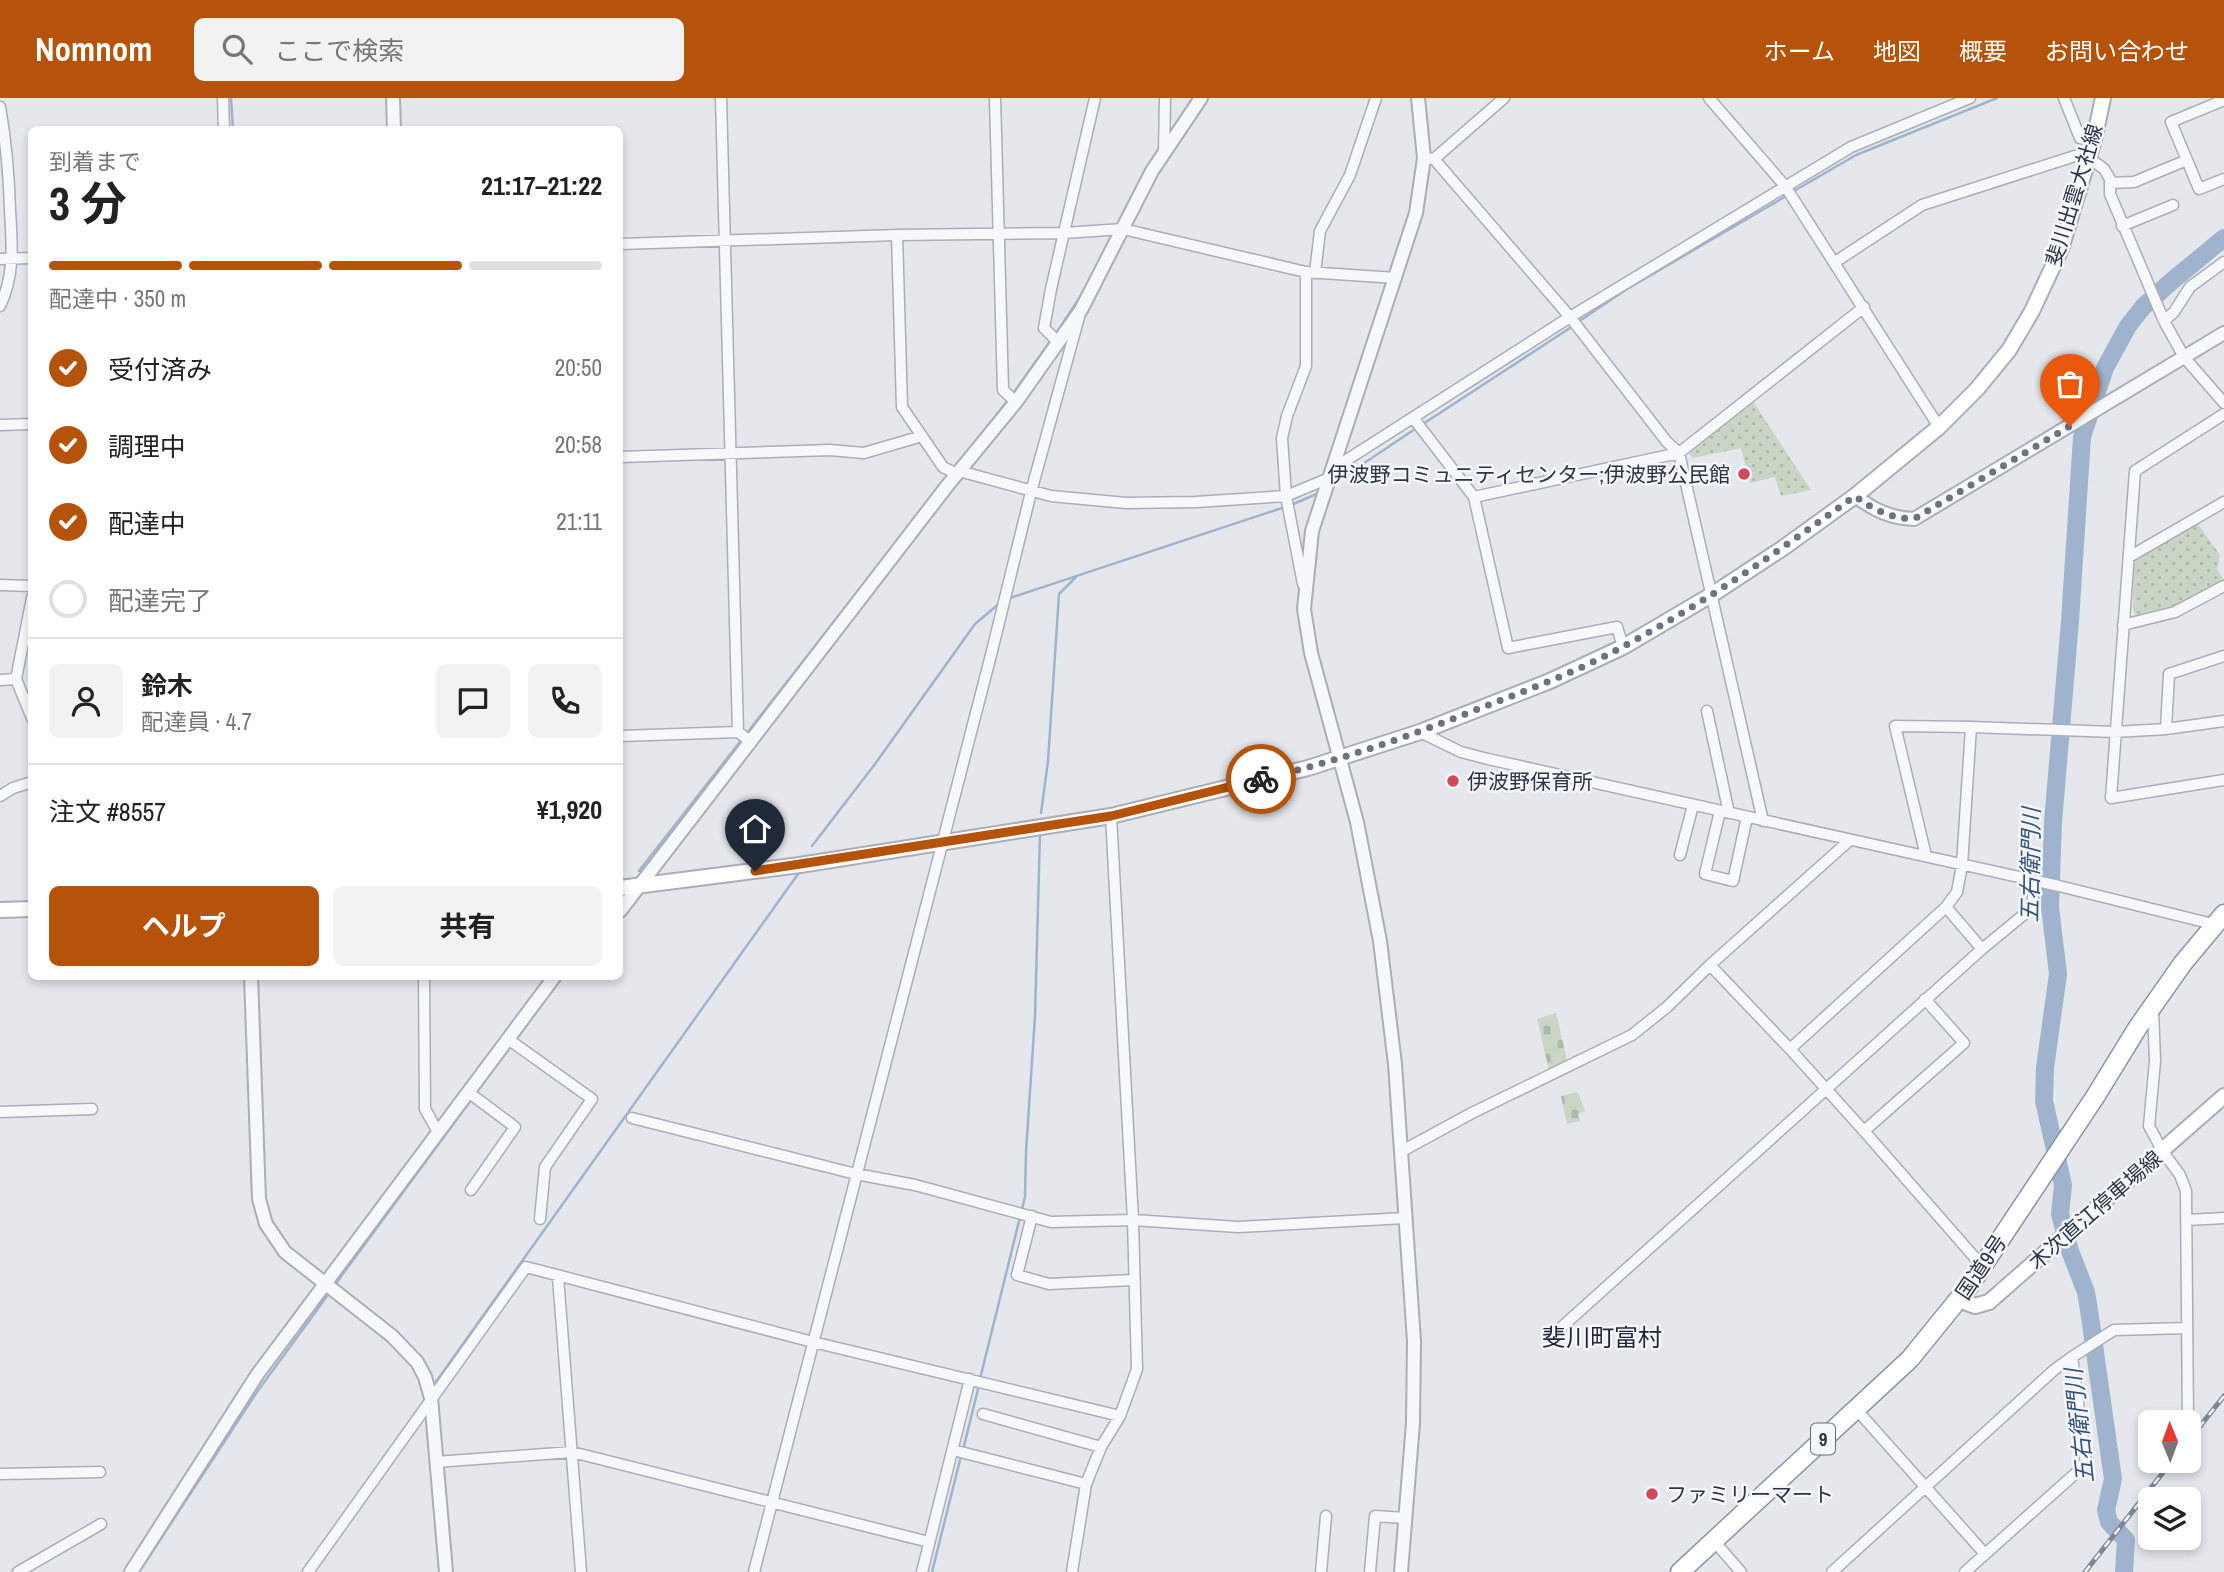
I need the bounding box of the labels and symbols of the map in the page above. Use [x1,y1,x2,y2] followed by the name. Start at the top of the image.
[2039,120,2109,270] street label: 斐川出雲大社線
[2040,354,2100,426] pin
[1327,460,1730,489] place label: 伊波野コミュニティセンター;伊波野公民館
[1736,466,1752,482] marker: 伊波野コミュニティセンター;伊波野公民館
[1226,744,1296,814] courier
[1467,767,1593,796] place label: 伊波野保育所
[1445,773,1461,789] marker: 伊波野保育所
[725,799,785,871] pin
[2013,804,2047,923] water label: 五右衛門川
[2022,1144,2168,1276] street label: 木次直江停車場線
[1949,1229,2013,1305] street label: 国道9号
[1542,1321,1662,1353] district label: 斐川町富村
[2057,1364,2100,1485] water label: 五右衛門川
[2138,1410,2202,1474] north arrow
[1811,1424,1835,1455] road number: 9
[1666,1480,1834,1509] place label: ファミリーマート
[1644,1486,1660,1502] marker: ファミリーマート

